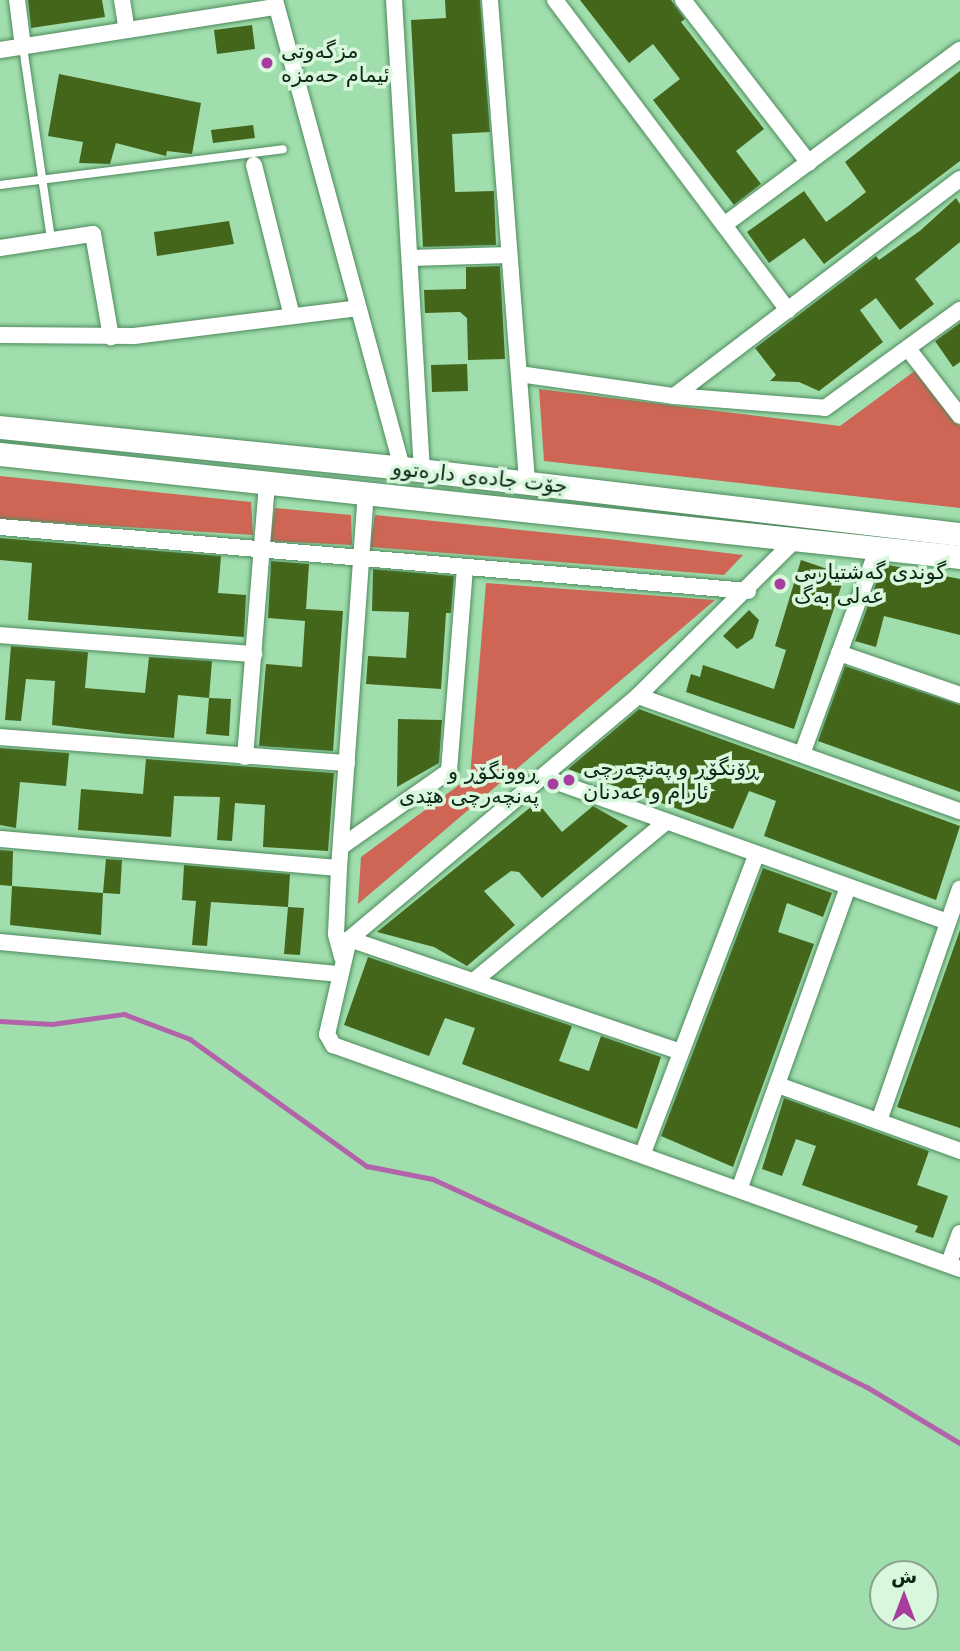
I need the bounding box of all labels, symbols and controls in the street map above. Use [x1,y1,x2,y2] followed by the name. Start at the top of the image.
[281,38,389,88] place label: مزگەوتی ئیمام حەمزە
[259,55,275,71] marker: مزگەوتی ئیمام حەمزە
[391,455,569,499] street label: جۆت جادەی دارەتوو
[794,559,946,609] place label: گوندی گەشتیاریی عەلی بەگ
[772,576,788,592] marker: گوندی گەشتیاریی عەلی بەگ
[583,755,759,805] place label: ڕۆنگۆڕ و پەنچەرچی ئارام و عەدنان
[399,759,539,809] place label: ڕوونگۆڕ و پەنچەرچی هێدی
[561,772,577,788] marker: ڕۆنگۆڕ و پەنچەرچی ئارام و عەدنان
[545,776,561,792] marker: ڕوونگۆڕ و پەنچەرچی هێدی
[869,1560,939,1630] north arrow
[891,1565,917,1587] text: ش

